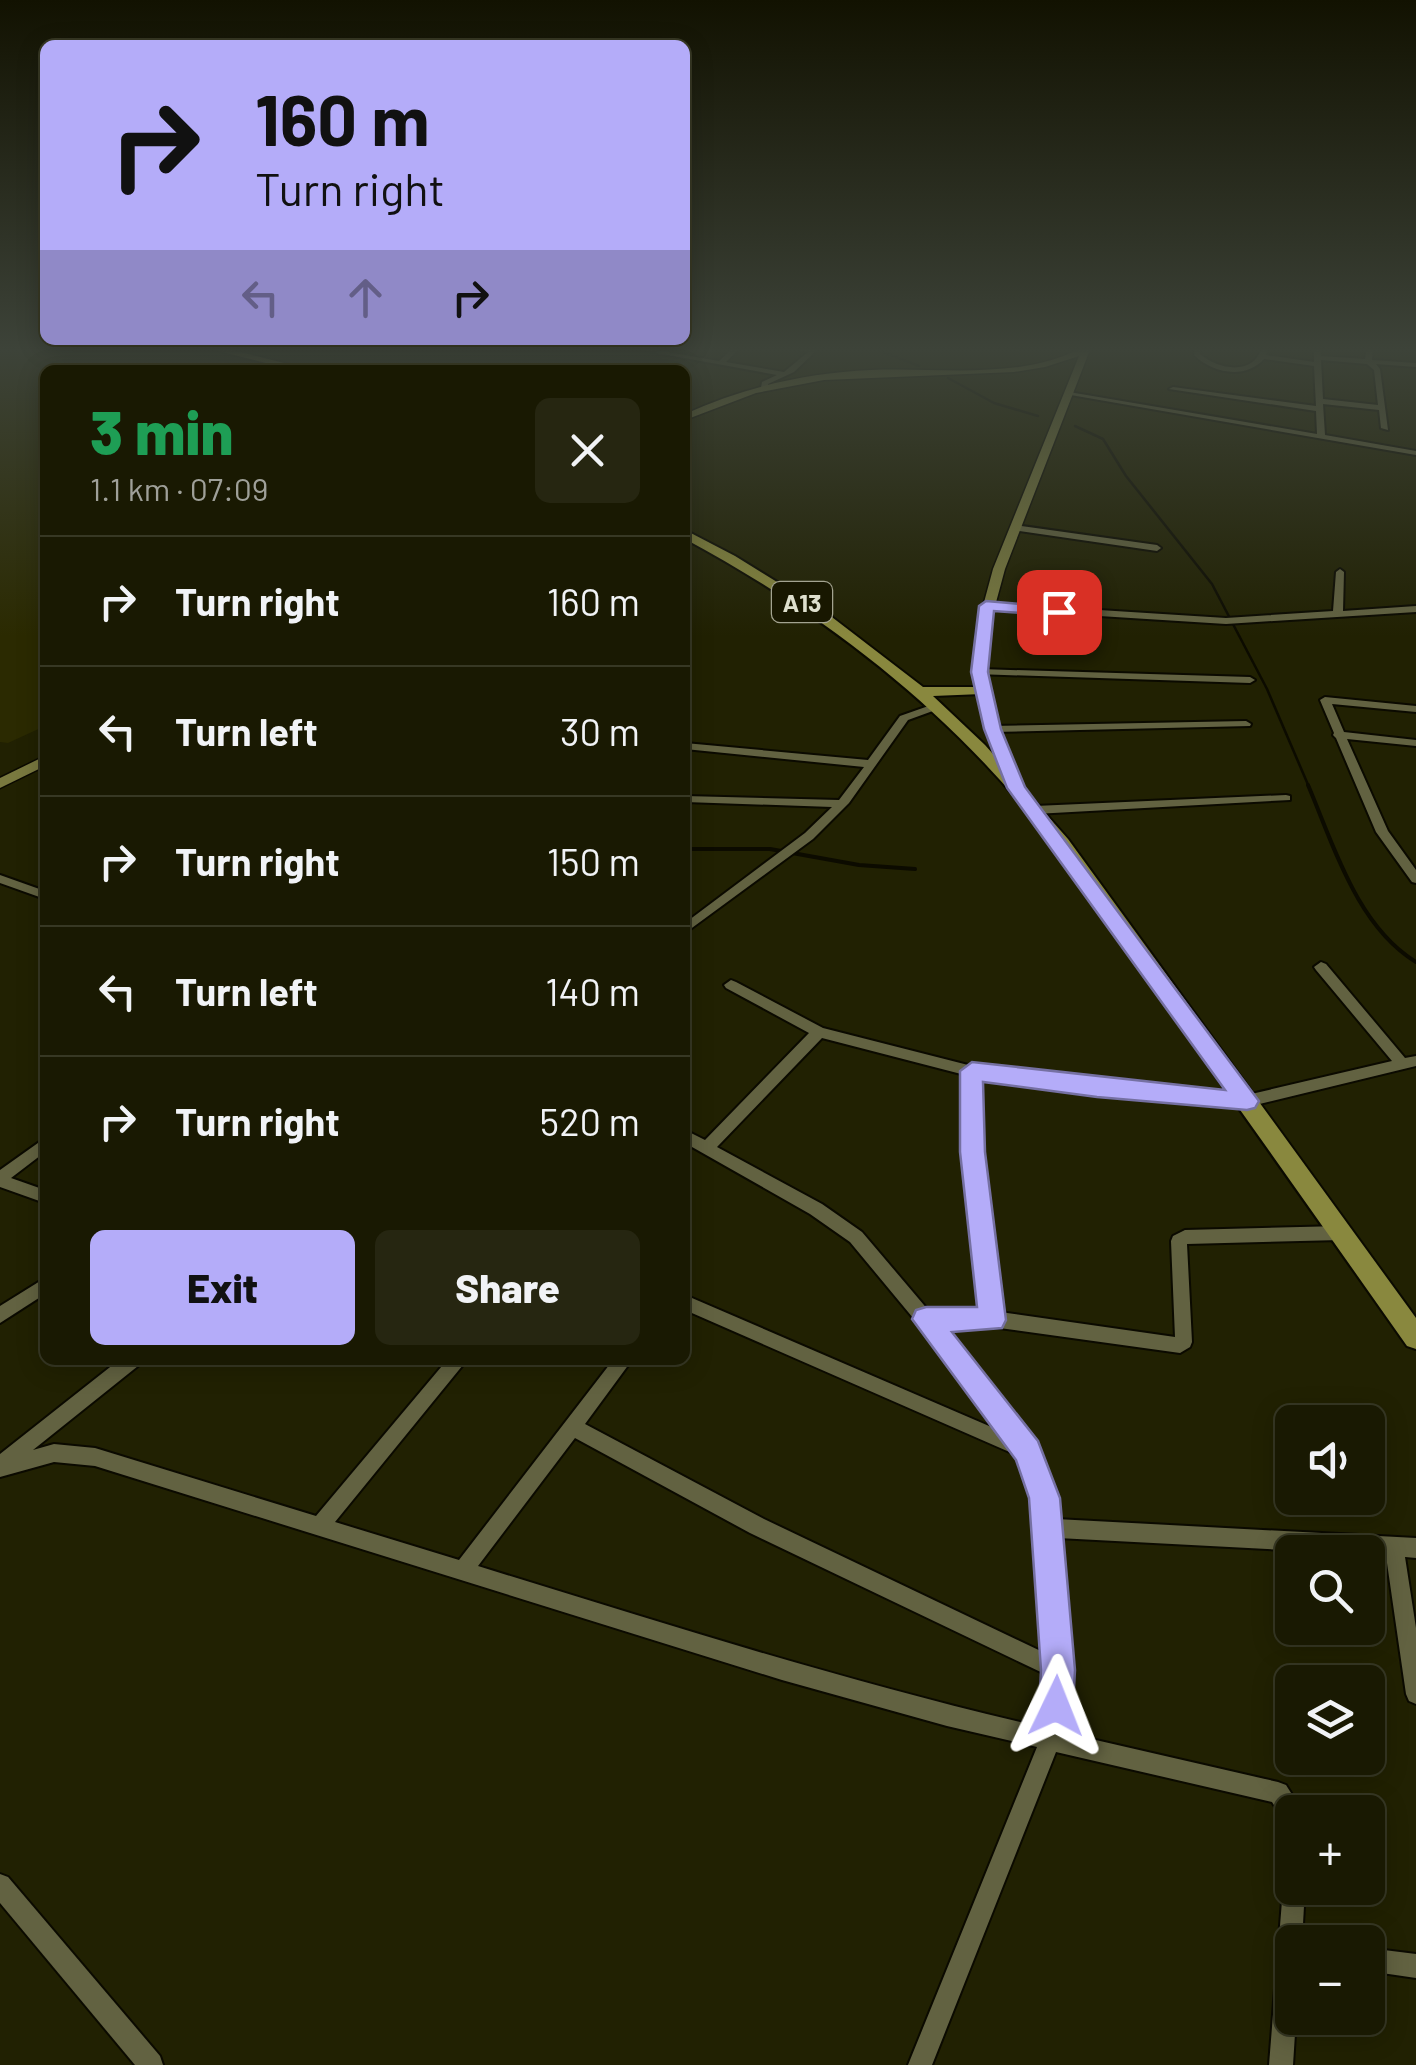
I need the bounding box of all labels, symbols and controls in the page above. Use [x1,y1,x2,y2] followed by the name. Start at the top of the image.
[255,76,430,160] text: 160 m
[90,80,220,210] icon: right
[255,161,445,215] text: Turn right
[233,270,288,325] icon: left
[338,270,393,325] icon: ahead
[443,270,498,325] icon: right
[90,395,234,467] text: 3 min
[535,398,640,503] button: close
[90,469,269,507] text: 1.1 km · 07:09
[1017,570,1102,655] pin
[90,574,145,629] icon: right
[175,578,340,624] text: Turn right
[547,578,640,624] text: 160 m
[772,582,832,622] road number: A13
[1032,585,1087,640] icon: arrive
[90,704,145,759] icon: left
[175,708,318,754] text: Turn left
[560,708,640,754] text: 30 m
[90,834,145,889] icon: right
[175,838,340,884] text: Turn right
[547,838,640,884] text: 150 m
[90,964,145,1019] icon: left
[175,968,318,1014] text: Turn left
[545,968,640,1014] text: 140 m
[90,1094,145,1149] icon: right
[175,1098,340,1144] text: Turn right
[540,1098,640,1144] text: 520 m
[90,1230,355,1345] button: Exit
[375,1230,640,1345] button: Share
[1275,1405,1385,2035] map controls
[1275,1405,1385,1515] button: sound
[1275,1535,1385,1645] button: search
[1004,1654,1108,1758] position arrow
[1275,1665,1385,1775] button: layers
[1275,1795,1385,1905] button: +
[1275,1925,1385,2035] button: −

